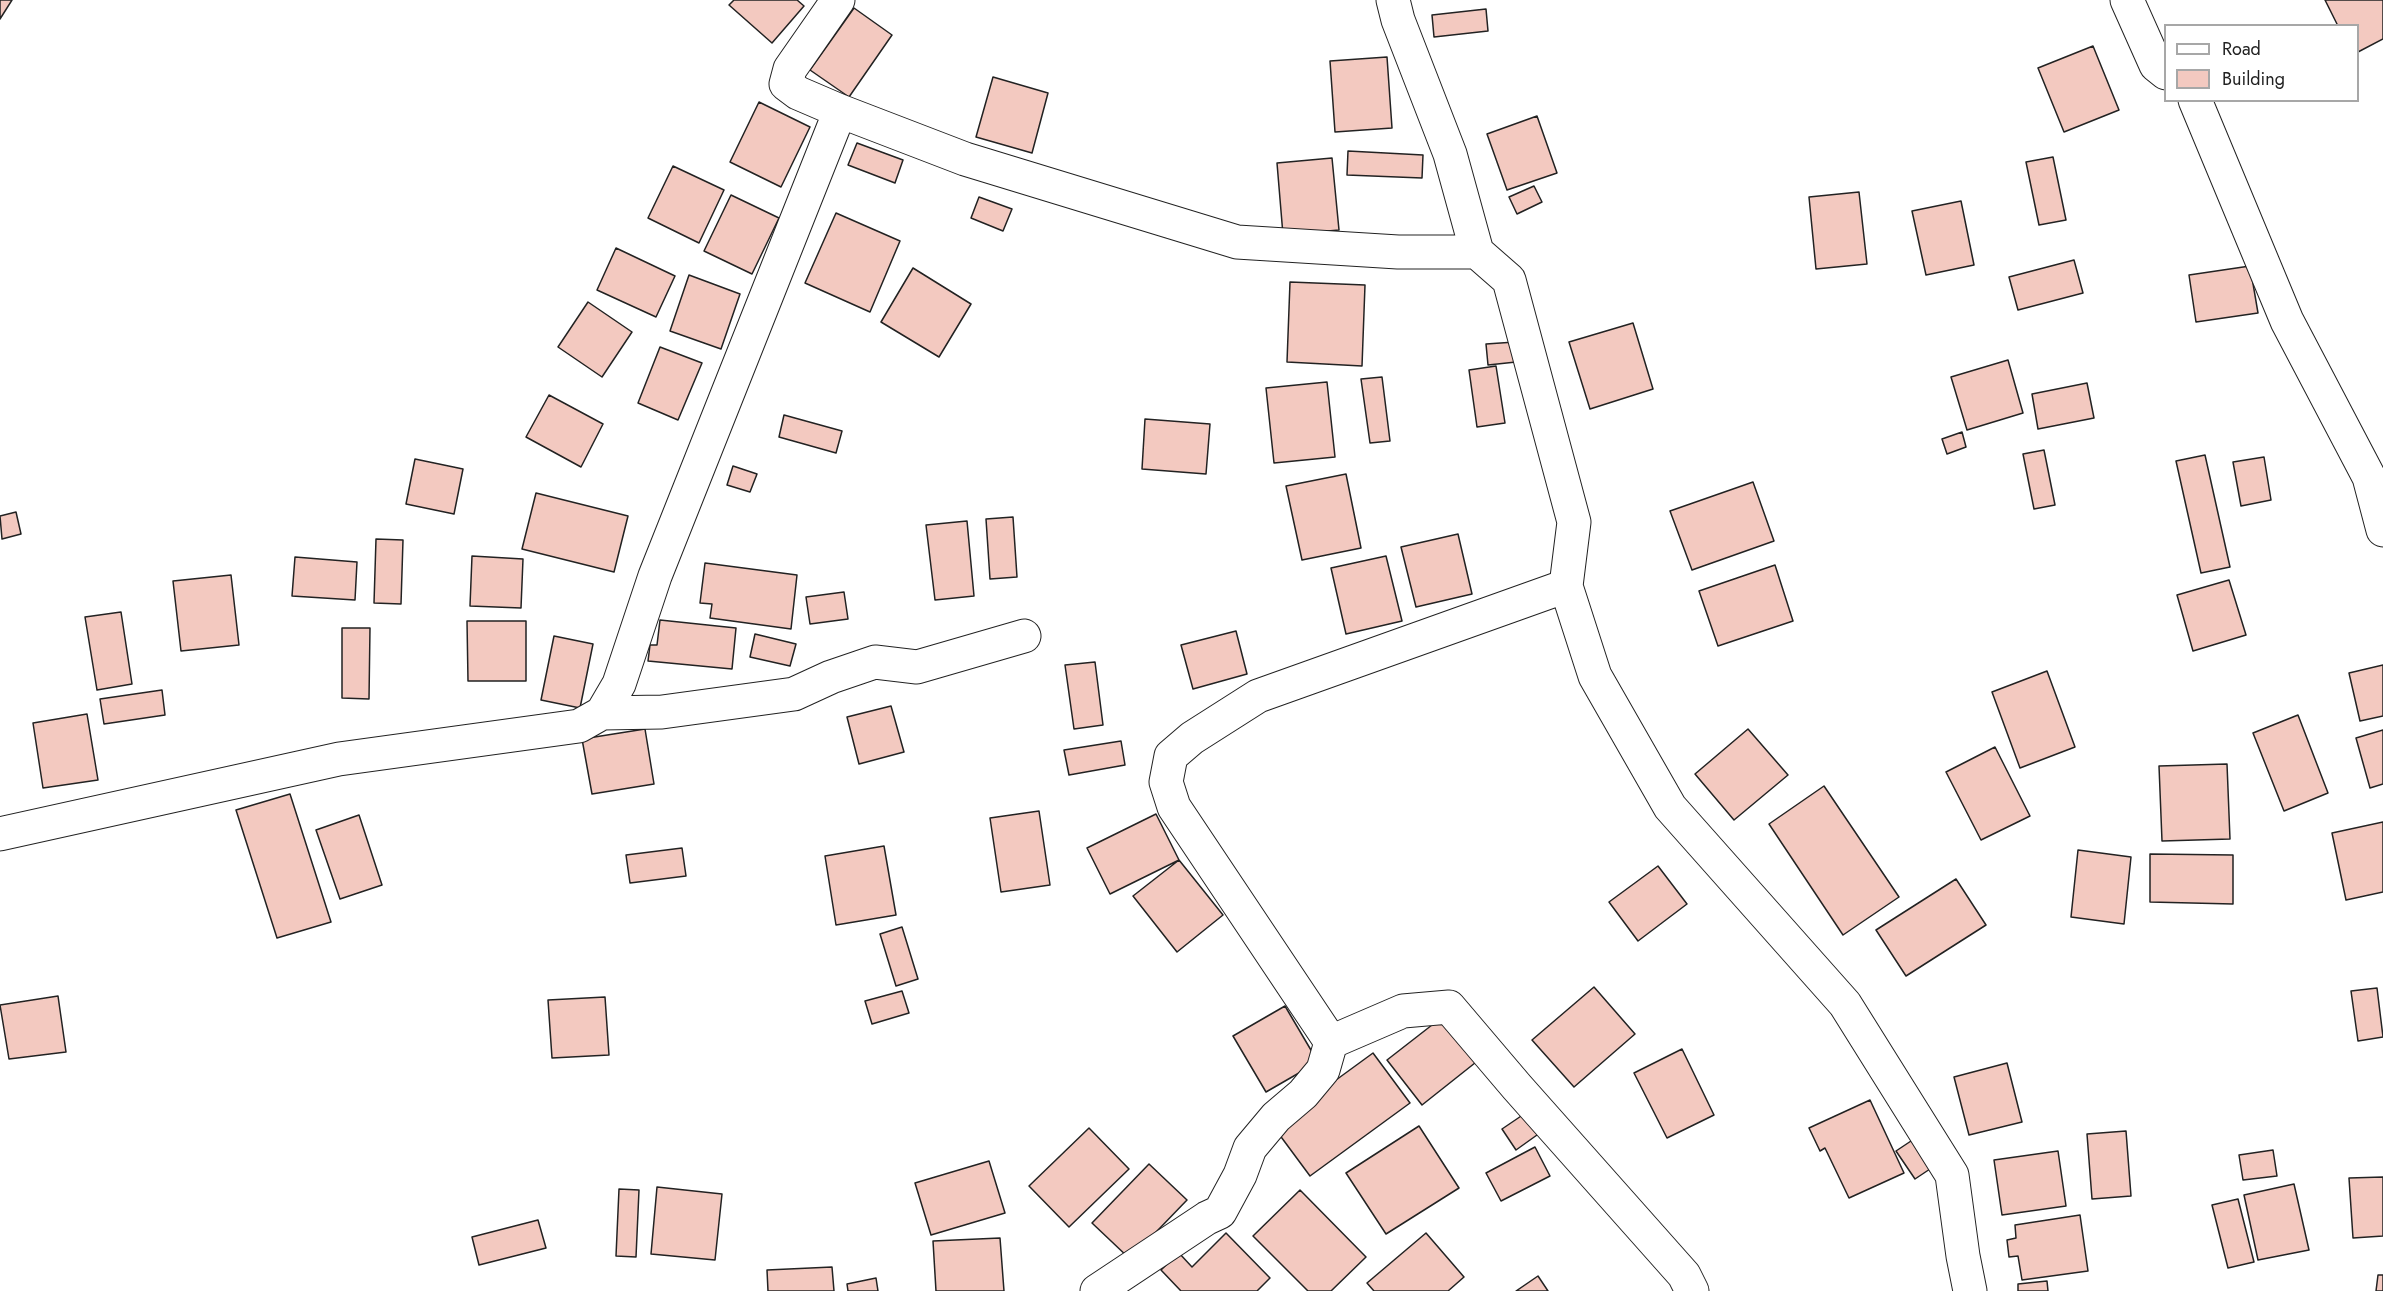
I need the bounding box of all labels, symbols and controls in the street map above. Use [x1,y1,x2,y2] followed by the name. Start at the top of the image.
[2164,24,2359,102] legend
[2222,36,2261,62] text: Road
[2222,66,2285,92] text: Building

